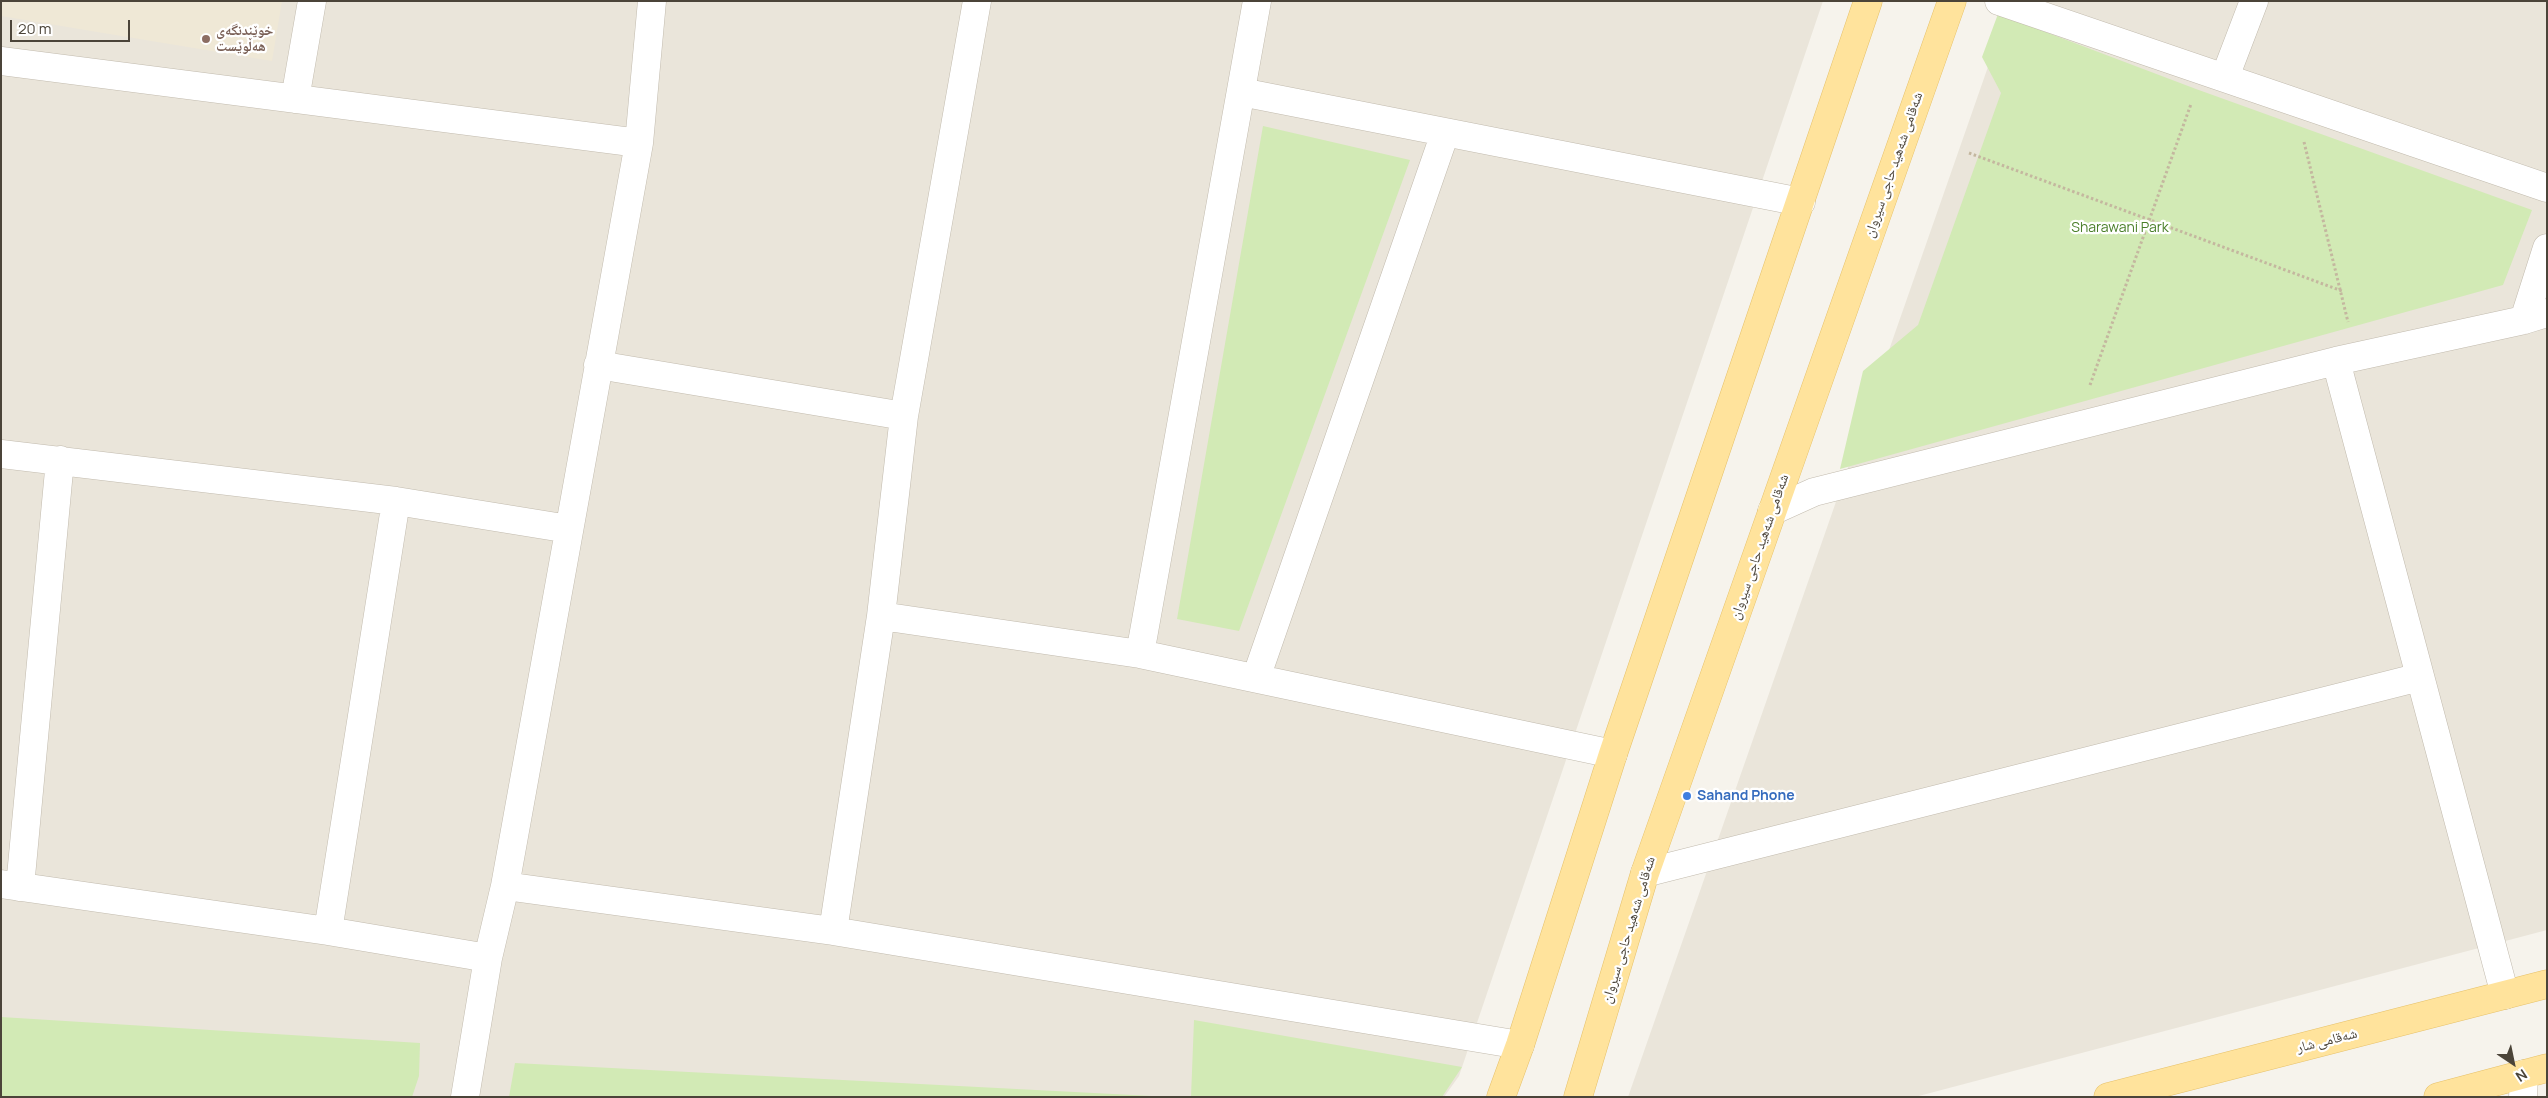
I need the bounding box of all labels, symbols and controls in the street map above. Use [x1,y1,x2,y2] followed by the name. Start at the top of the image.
[12,10,132,42] scale bar
[18,18,51,39] text: 20 m
[216,23,273,56] place label: خوێندنگەی هەڵوێست
[200,33,212,45] marker: خوێندنگەی هەڵوێست
[1861,90,1927,240] street label: شەقامی شەهید حاجی سیروان
[2071,220,2169,236] park label: Sharawani Park
[1727,472,1793,622] street label: شەقامی شەهید حاجی سیروان
[1697,788,1795,804] place label: Sahand Phone
[1681,790,1693,802] marker: Sahand Phone
[1599,855,1659,1005] street label: شەقامی شەهید حاجی سیروان
[2295,1025,2359,1057] street label: شەقامی شار
[2488,1038,2538,1088] north arrow
[2512,1065,2531,1087] text: N

